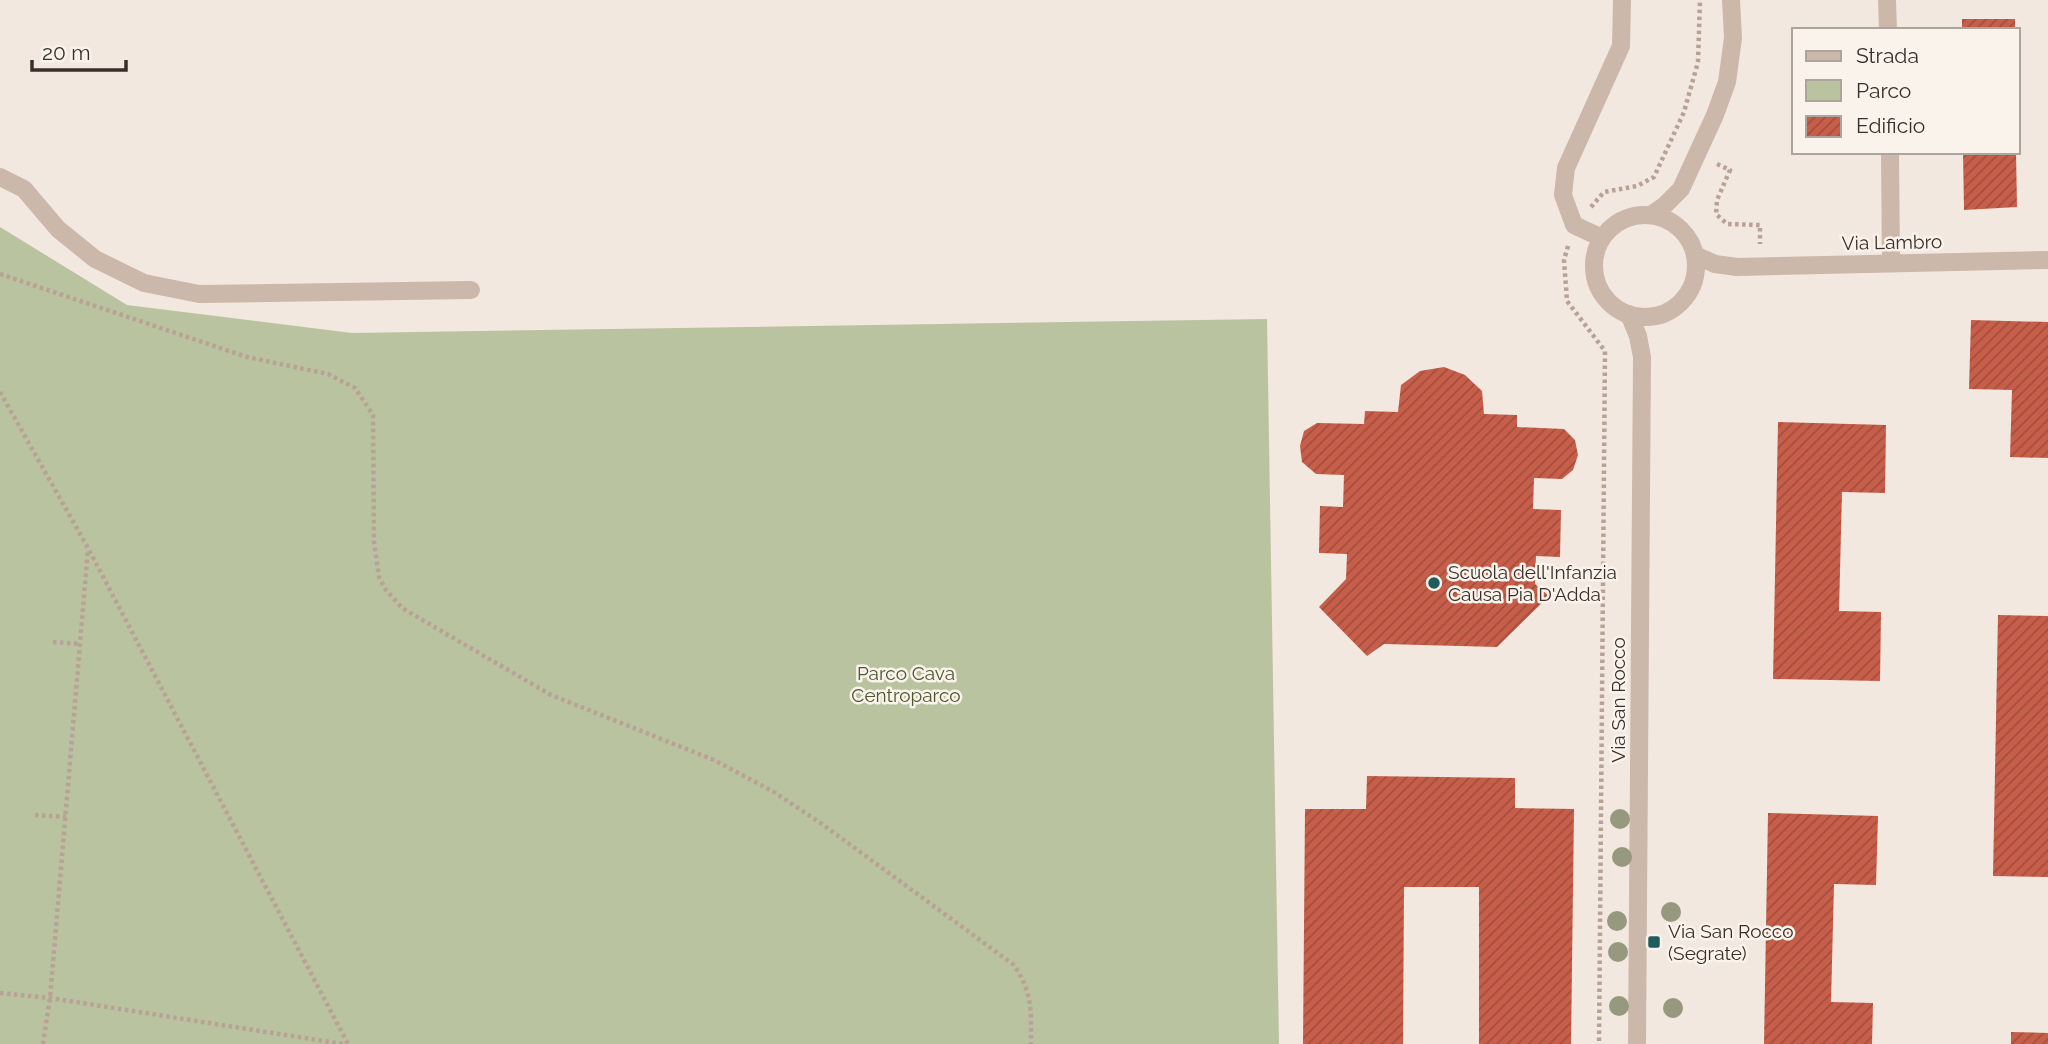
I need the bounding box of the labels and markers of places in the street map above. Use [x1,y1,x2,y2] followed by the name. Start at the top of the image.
[1448,561,1617,605] place label: Scuola dell'Infanzia Causa Pia D'Adda
[1426,575,1442,591] marker: Scuola dell'Infanzia Causa Pia D'Adda
[1668,920,1793,964] place label: Via San Rocco (Segrate)
[1646,934,1662,950] marker: Via San Rocco (Segrate)

